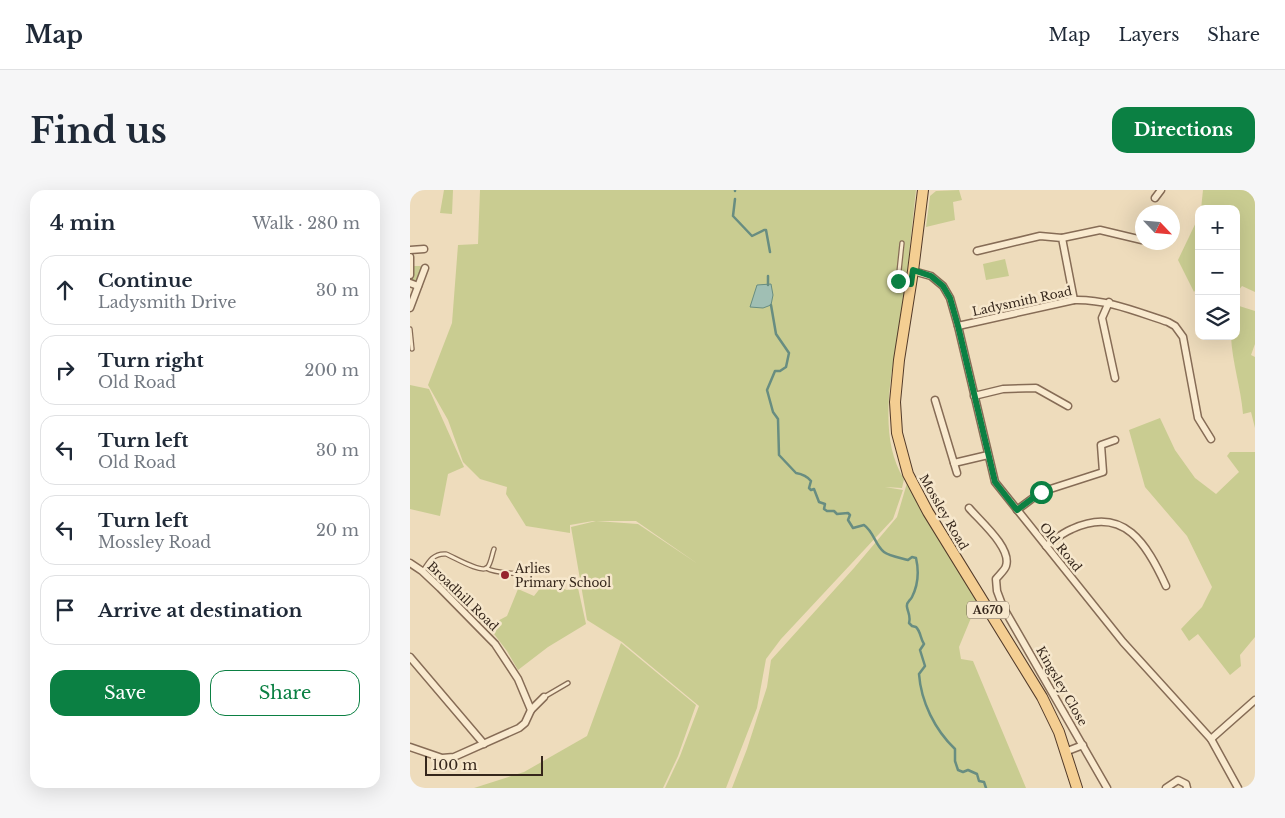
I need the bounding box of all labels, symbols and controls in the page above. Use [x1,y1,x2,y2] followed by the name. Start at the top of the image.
[25,20,83,49] text: Map
[1049,24,1090,46] text: Map
[1118,24,1179,46] text: Layers
[1207,24,1260,46] text: Share
[1112,107,1255,153] button: Directions
[30,109,167,152] text: Find us
[1135,205,1180,250] north arrow
[1195,205,1240,340] map controls
[1195,205,1240,250] button: +
[50,210,116,236] text: 4 min
[252,213,360,233] text: Walk · 280 m
[1195,250,1240,295] button: −
[98,269,193,292] text: Continue
[887,270,910,293] route end
[51,276,79,304] icon: ahead
[316,280,359,300] text: 30 m
[971,283,1073,319] street label: Ladysmith Road
[98,292,236,312] text: Ladysmith Drive
[1195,295,1240,340] button: layers
[98,349,204,372] text: Turn right
[51,356,79,384] icon: right
[305,360,359,380] text: 200 m
[98,372,176,392] text: Old Road
[98,429,189,452] text: Turn left
[51,436,79,464] icon: left
[316,440,359,460] text: 30 m
[98,452,176,472] text: Old Road
[916,472,972,552] street label: Mossley Road
[1030,481,1053,504] route start
[98,509,189,532] text: Turn left
[51,516,79,544] icon: left
[316,520,359,540] text: 20 m
[1037,520,1085,574] street label: Old Road
[98,532,211,552] text: Mossley Road
[424,558,502,634] street label: Broadhill Road
[514,561,611,590] place label: Arlies Primary School
[499,569,511,581] marker: Arlies Primary School
[51,596,79,624] icon: arrive
[98,599,302,622] text: Arrive at destination
[967,602,1009,618] road number: A670
[1033,644,1091,729] street label: Kingsley Close
[50,670,200,716] button: Save
[210,670,360,716] button: Share
[425,753,542,776] scale bar
[432,756,477,774] text: 100 m

